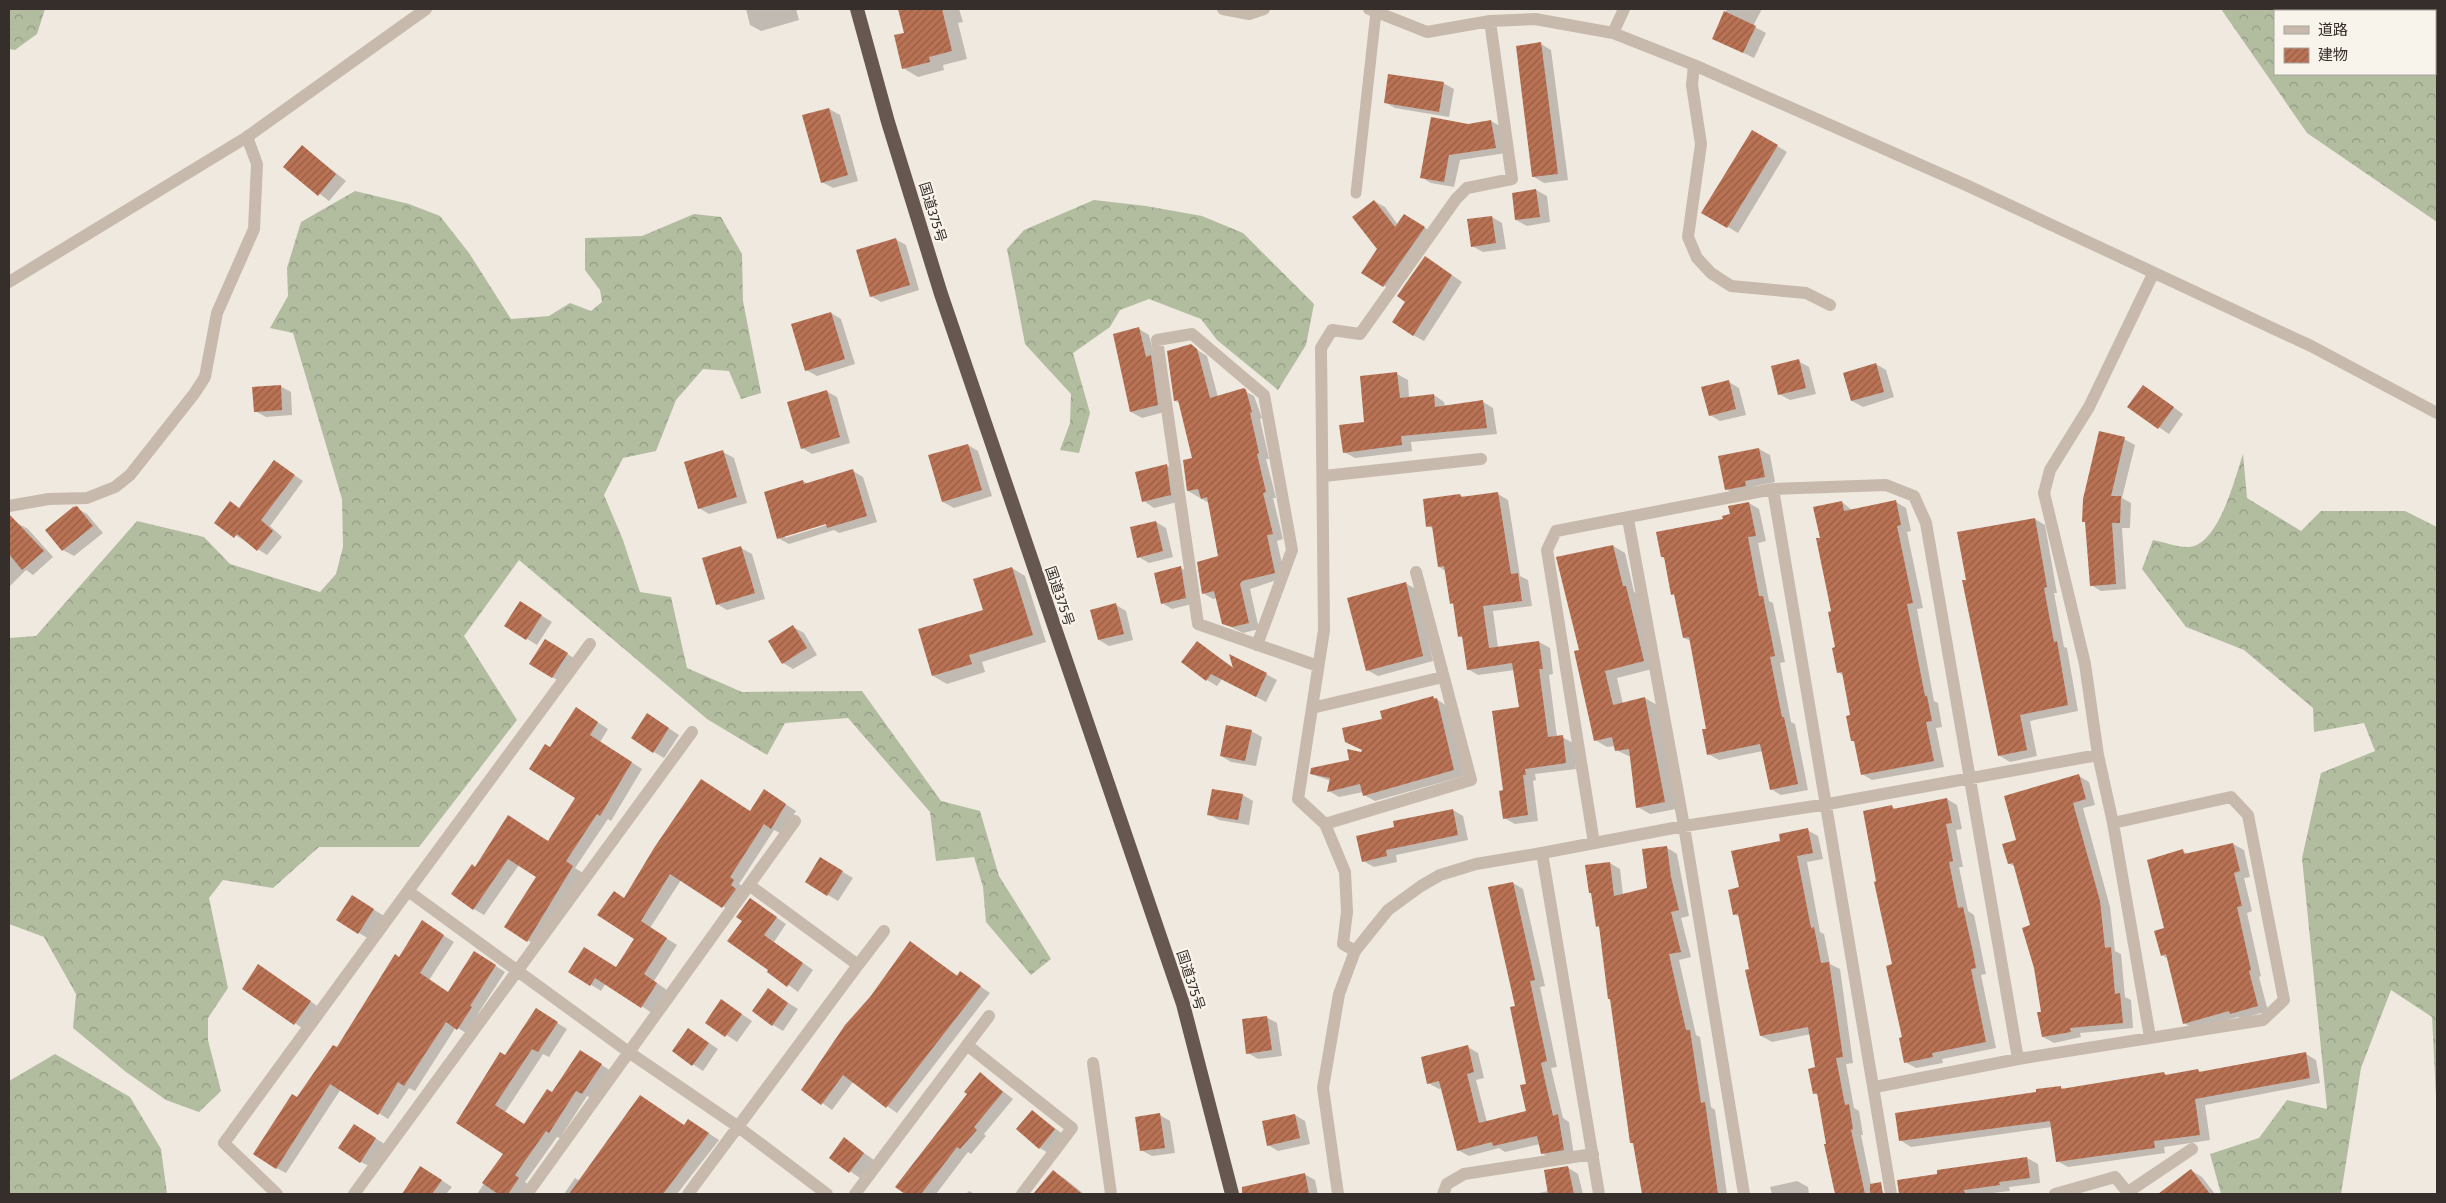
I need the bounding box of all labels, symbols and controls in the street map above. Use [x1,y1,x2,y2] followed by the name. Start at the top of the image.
[2274,10,2436,75] legend
[2318,21,2348,39] text: 道路
[2318,46,2348,64] text: 建物
[915,180,950,244] street label: 国道375号
[1041,564,1078,628] street label: 国道375号
[1173,948,1208,1012] street label: 国道375号

